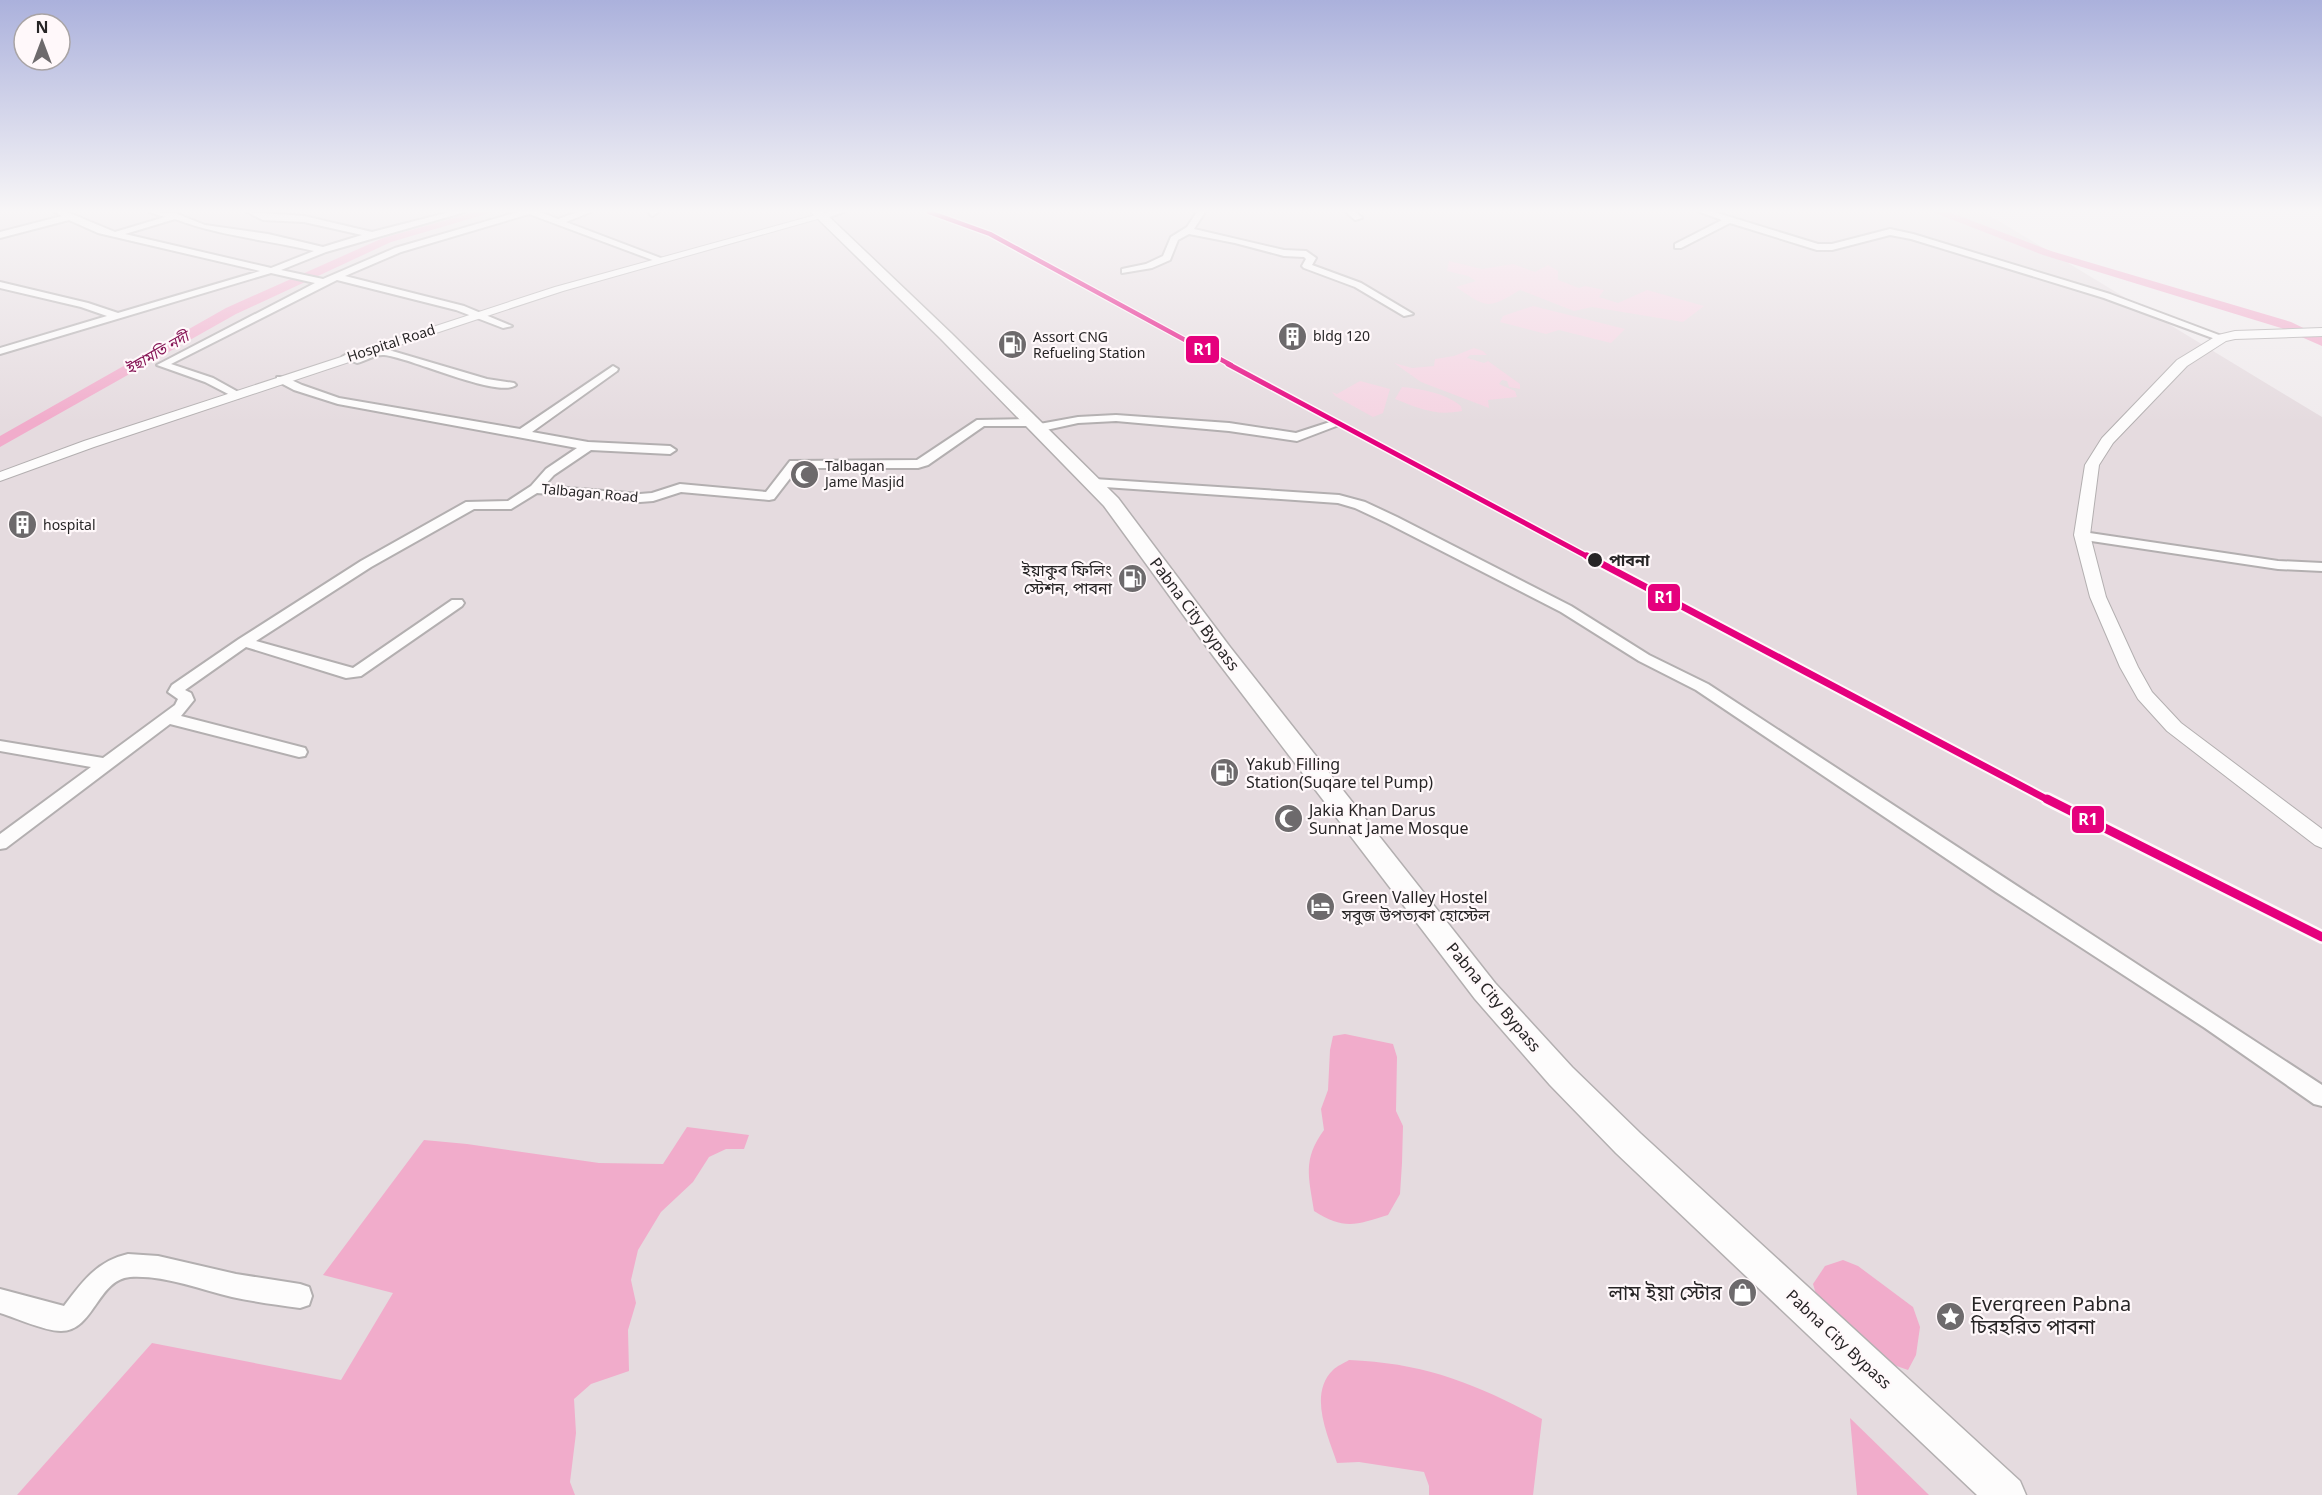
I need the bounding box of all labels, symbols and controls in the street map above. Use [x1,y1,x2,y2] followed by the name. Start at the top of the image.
[12,12,72,72] north arrow
[35,16,49,38] text: N
[344,319,437,366] street label: Hospital Road
[1276,320,1308,352] building icon: bldg 120
[121,324,194,378] water label: ইছামতি নদী
[1313,326,1370,345] place label: bldg 120
[1033,327,1145,362] place label: Assort CNG Refueling Station
[996,329,1028,361] fuel station icon: Assort CNG Refueling Station
[1185,335,1220,364] line badge: R1
[1193,338,1213,360] text: R1
[823,456,904,491] place label: Talbagan Jame Masjid
[788,458,820,490] mosque icon: Talbagan Jame Masjid
[541,479,639,506] street label: Talbagan Road
[6,509,38,541] building icon: hospital
[43,515,96,534] place label: hospital
[1609,549,1650,571] place label: পাবনা
[1586,551,1604,569] marker: পাবনা
[1145,553,1245,675] street label: Pabna City Bypass
[1021,559,1113,599] place label: ইয়াকুব ফিলিং স্টেশন, পাবনা
[1117,563,1149,595] fuel station icon: ইয়াকুব ফিলিং স্টেশন, পাবনা
[1647,583,1681,612] line badge: R1
[1654,586,1674,608] text: R1
[1246,753,1433,793] place label: Yakub Filling Station(Suqare tel Pump)
[1209,757,1241,789] fuel station icon: Yakub Filling Station(Suqare tel Pump)
[1307,799,1468,839] place label: Jakia Khan Darus Sunnat Jame Mosque
[1272,803,1304,835] mosque icon: Jakia Khan Darus Sunnat Jame Mosque
[2071,805,2105,834] line badge: R1
[2078,808,2098,830] text: R1
[1341,886,1490,926] place label: Green Valley Hostel সবুজ উপত্যকা হোস্টেল
[1305,890,1337,922] hotel icon: Green Valley Hostel সবুজ উপত্যকা হোস্টেল
[1442,938,1546,1056] street label: Pabna City Bypass
[1727,1277,1759,1309] shop icon: লাম ইয়া স্টোর
[1607,1279,1723,1306] place label: লাম ইয়া স্টোর
[1782,1284,1896,1394] street label: Pabna City Bypass
[1970,1290,2131,1340] place label: Evergreen Pabna চিরহরিত পাবনা
[1934,1300,1966,1332] place icon: Evergreen Pabna চিরহরিত পাবনা

